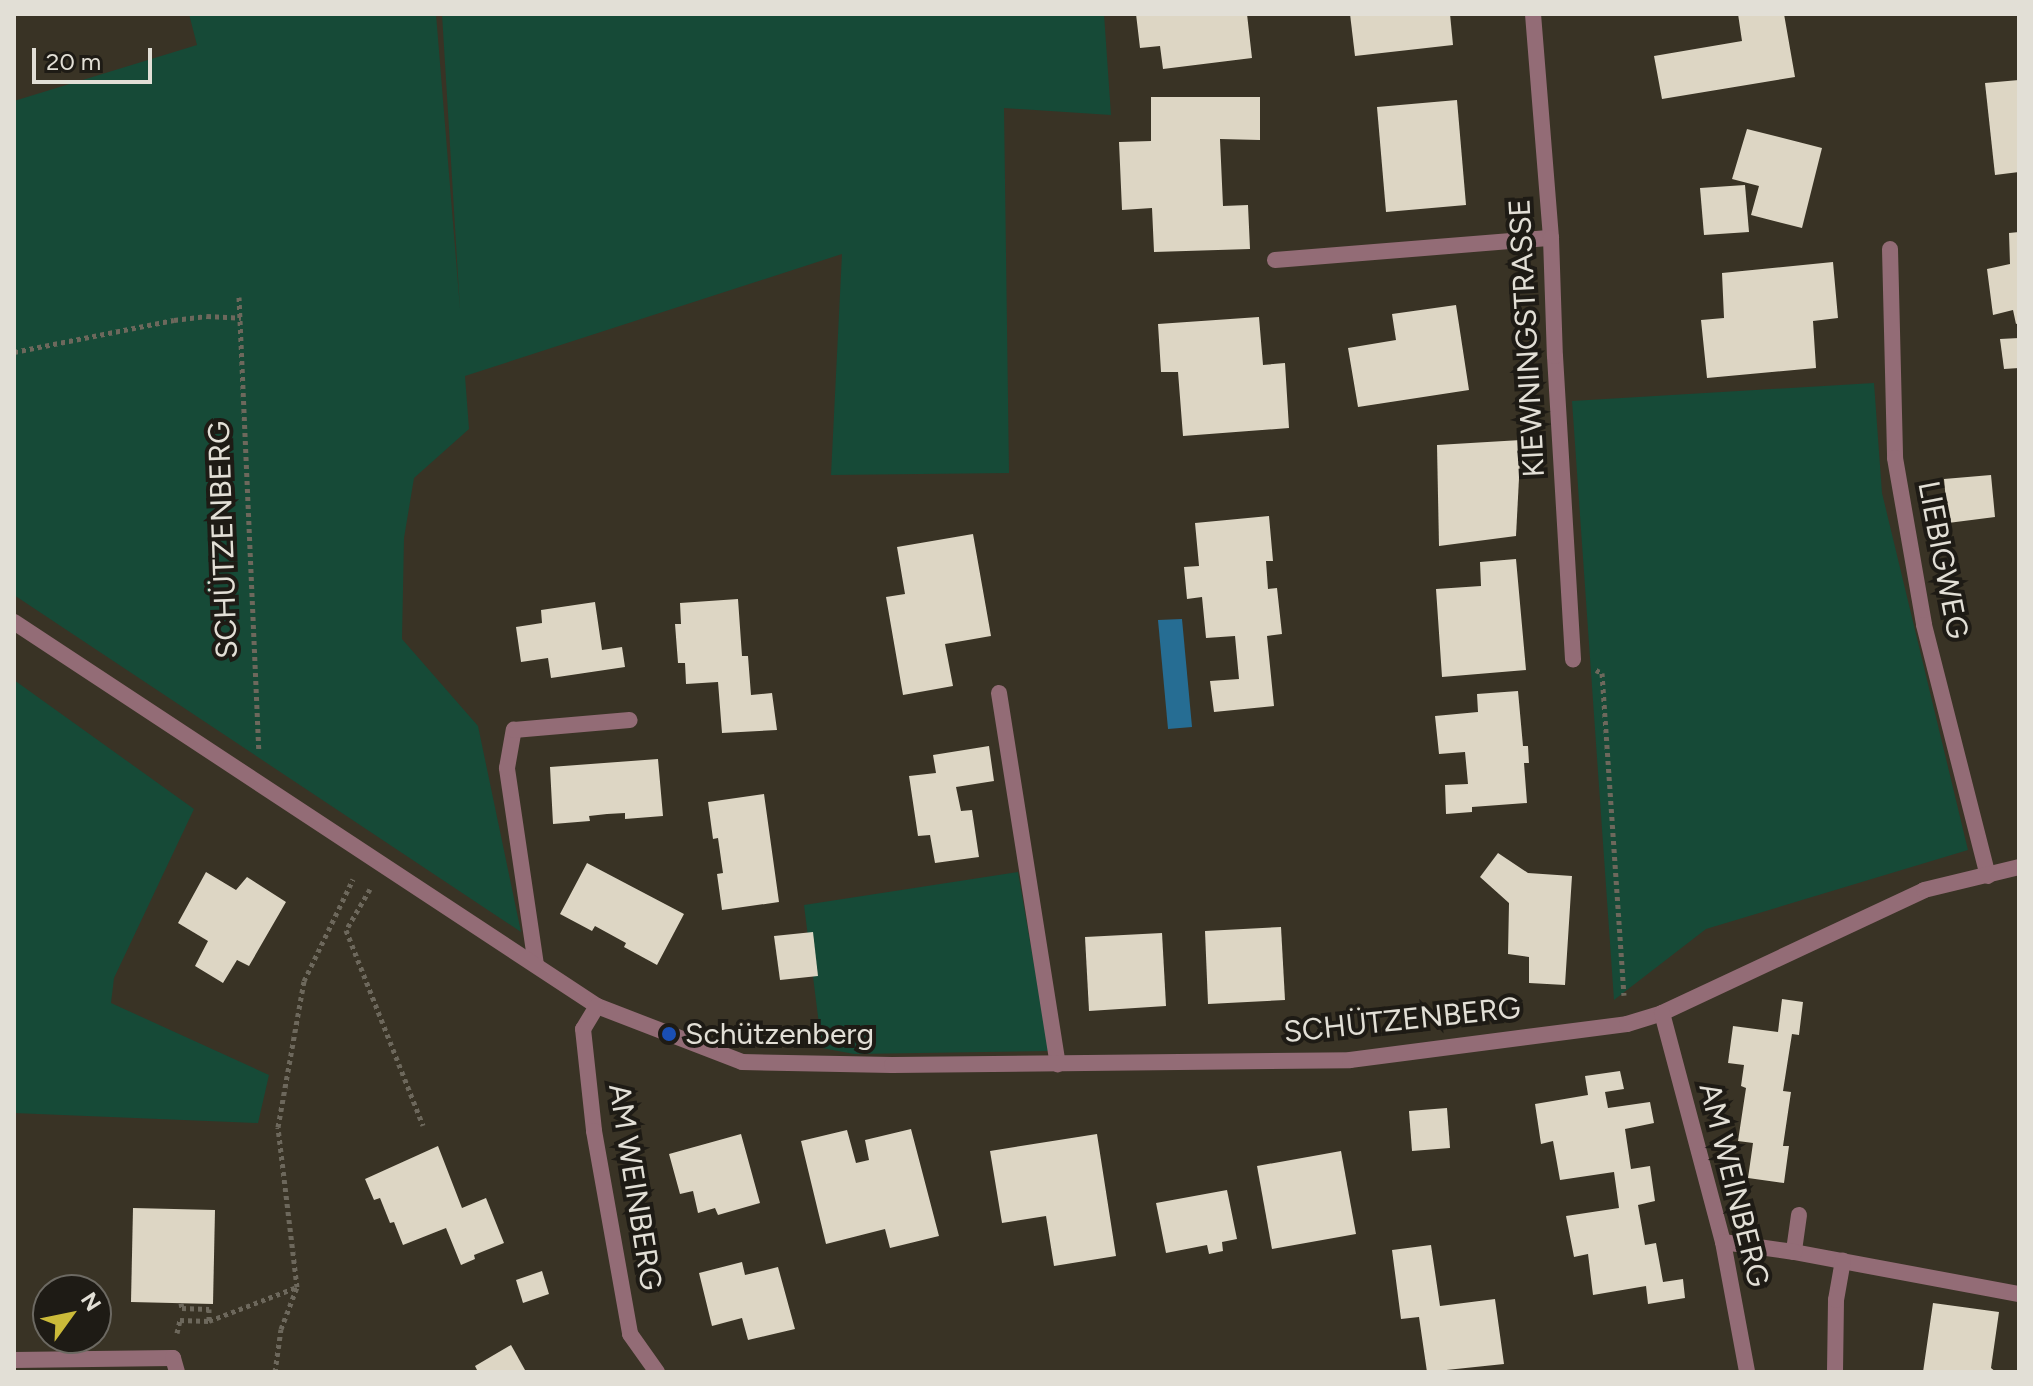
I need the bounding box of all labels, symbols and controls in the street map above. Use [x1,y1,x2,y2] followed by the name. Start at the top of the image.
[36,32,156,82] scale bar
[46,47,101,76] text: 20 m
[1502,198,1552,478] street label: KIEWNINGSTRASSE
[201,420,245,660] street label: SCHÜTZENBERG
[1910,478,1976,642] street label: LIEBIGWEG
[1282,990,1522,1050] street label: SCHÜTZENBERG
[685,1016,874,1052] place label: Schützenberg
[660,1025,678,1043] marker: Schützenberg
[1691,1079,1777,1291] street label: AM WEINBERG
[601,1081,669,1293] street label: AM WEINBERG
[32,1274,112,1354] north arrow
[75,1287,107,1316] text: N

